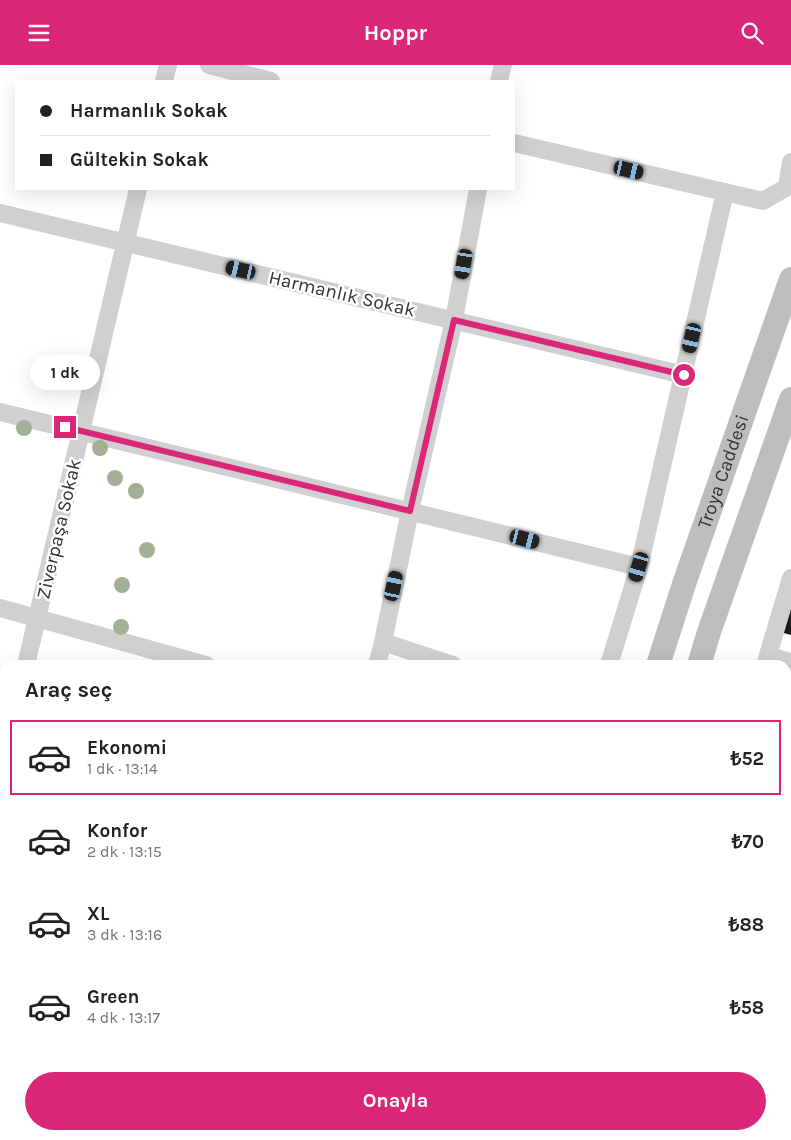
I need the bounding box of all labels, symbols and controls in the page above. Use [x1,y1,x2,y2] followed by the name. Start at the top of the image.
[25,19,53,47] icon: menu
[738,19,766,47] icon: search
[364,20,427,46] text: Hoppr
[70,100,227,122] text: Harmanlık Sokak
[70,149,209,171] text: Gültekin Sokak
[612,159,645,181] car
[454,248,473,280] car
[224,259,257,281] car
[267,266,418,322] street label: Harmanlık Sokak
[681,322,702,354] car
[30,355,100,389] callout: 1 dk
[50,363,80,382] text: 1 dk
[673,364,695,386] route start
[693,412,753,532] street label: Troya Caddesi
[54,416,76,438] route end
[32,456,86,601] street label: Ziverpaşa Sokak
[508,528,541,550] car
[627,550,650,584] car
[383,570,404,602] car
[25,677,112,703] text: Araç seç
[27,735,72,780] icon: car
[87,737,167,759] text: Ekonomi
[731,748,764,770] text: ₺52
[87,759,158,778] text: 1 dk · 13:14
[27,818,72,863] icon: car
[87,820,147,842] text: Konfor
[732,831,764,853] text: ₺70
[87,842,162,861] text: 2 dk · 13:15
[27,901,72,946] icon: car
[87,903,109,925] text: XL
[729,914,764,936] text: ₺88
[87,925,162,944] text: 3 dk · 13:16
[27,984,72,1029] icon: car
[87,986,139,1008] text: Green
[730,997,764,1019] text: ₺58
[87,1008,160,1027] text: 4 dk · 13:17
[25,1072,766,1130] button: Onayla

